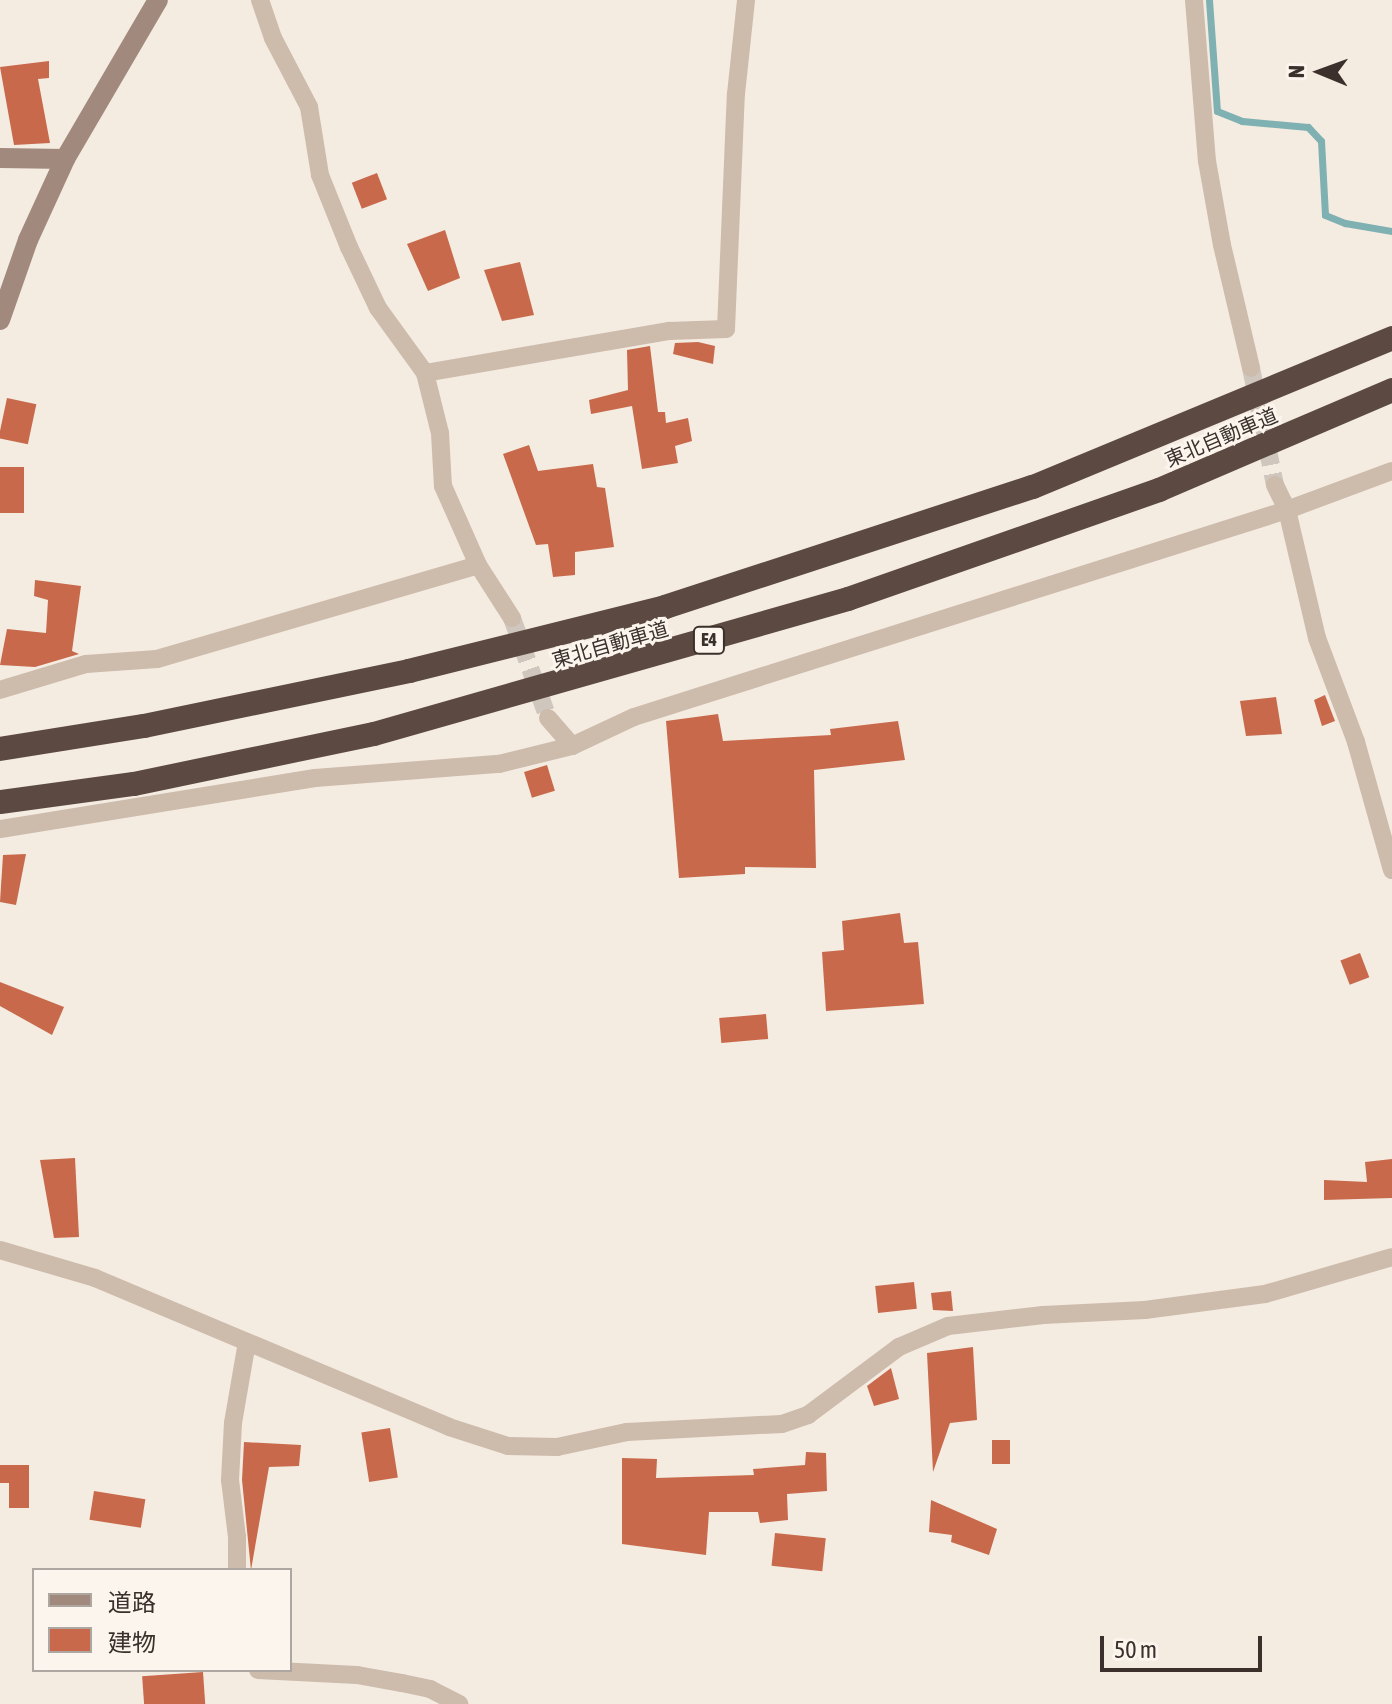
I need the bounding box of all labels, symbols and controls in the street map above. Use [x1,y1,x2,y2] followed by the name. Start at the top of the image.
[1280,32,1360,112] north arrow
[1283,65,1309,78] text: N
[1161,403,1281,471] street label: 東北自動車道
[549,616,671,672] street label: 東北自動車道
[691,626,727,654] road number: E4
[32,1568,292,1672] legend
[108,1589,156,1616] text: 道路
[1104,1620,1266,1670] scale bar
[108,1629,156,1656] text: 建物
[1114,1636,1157,1663] text: 50 m

